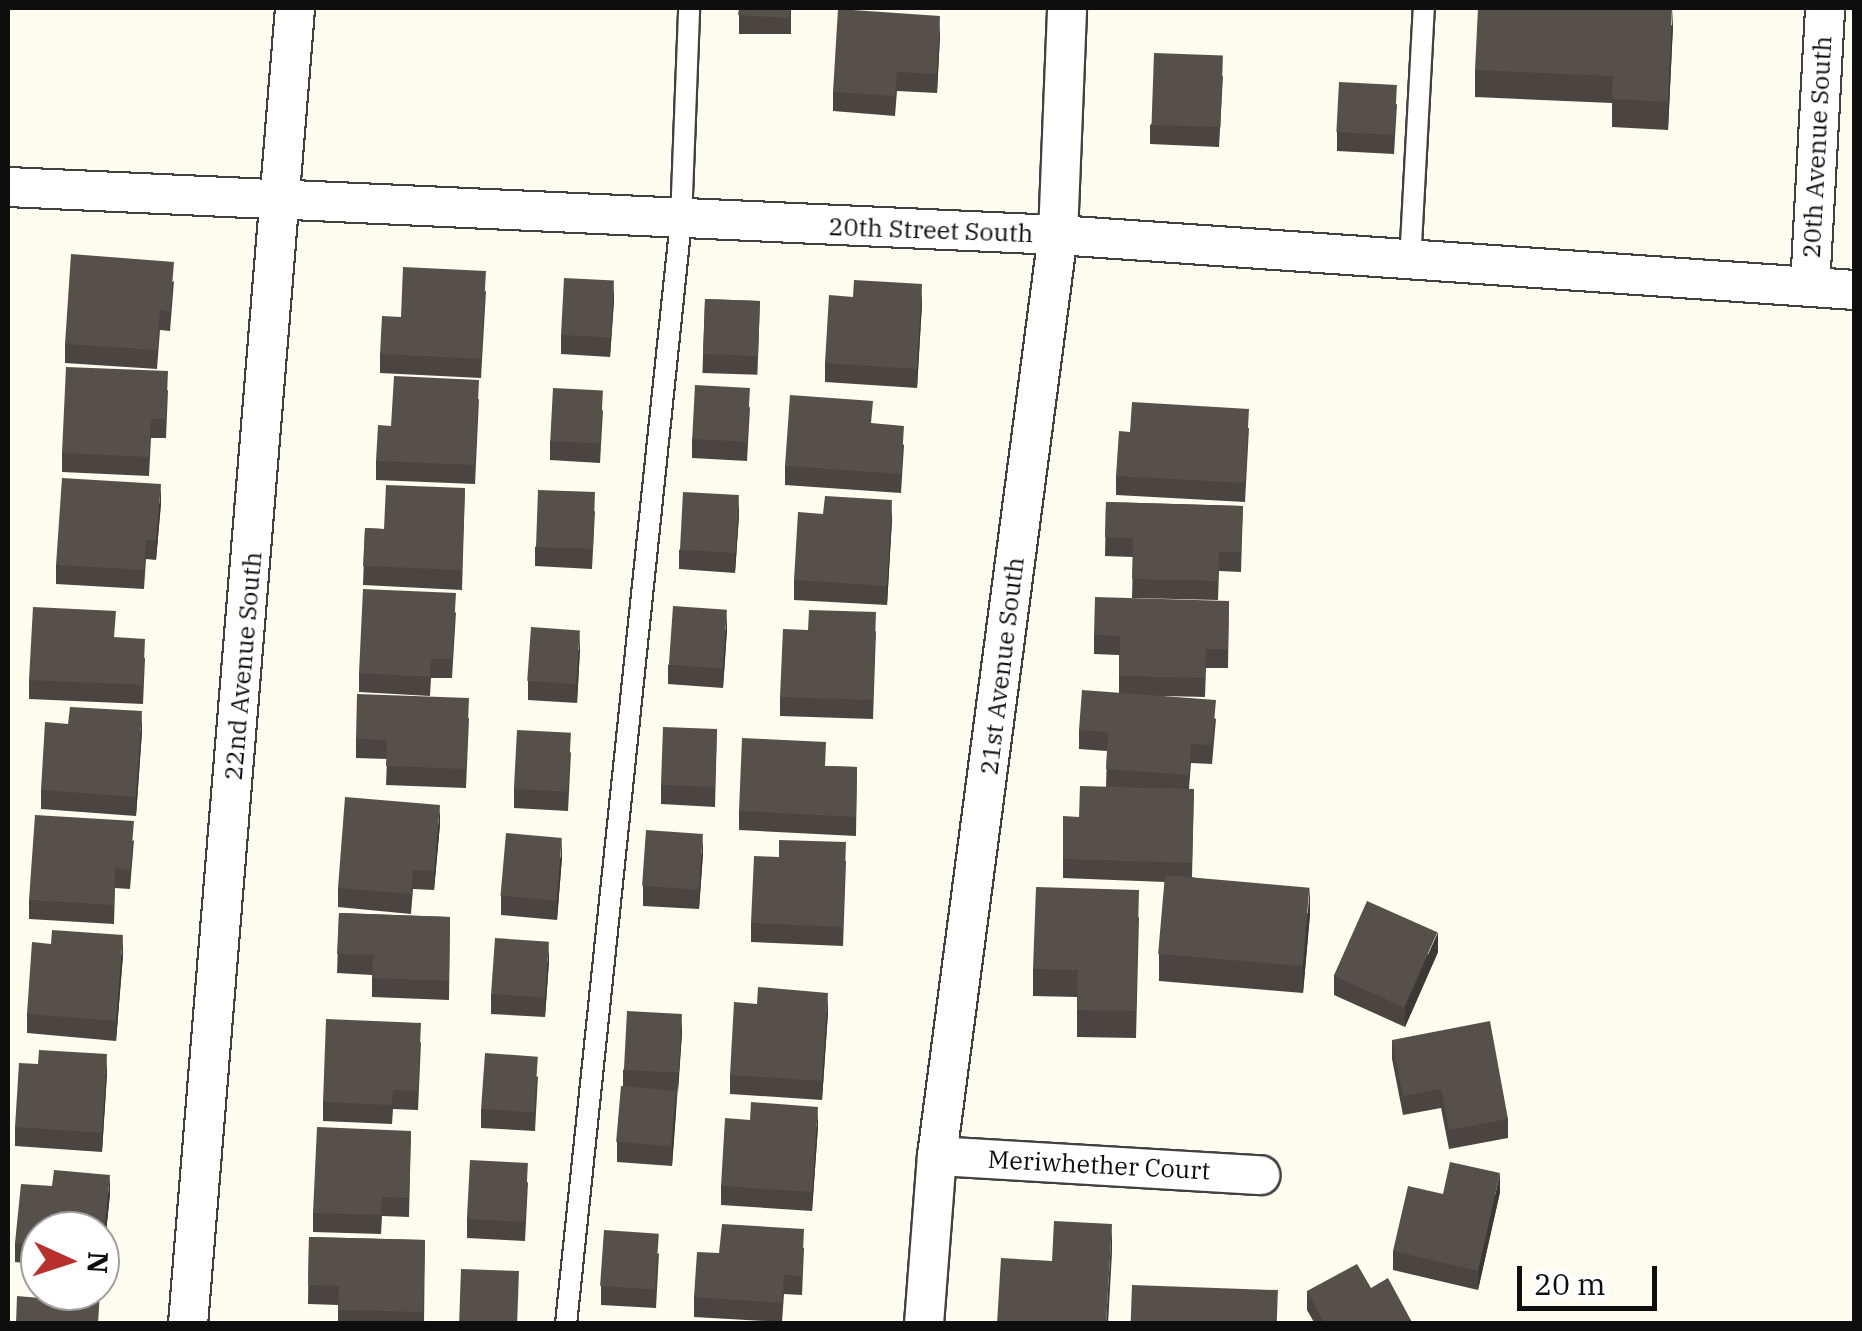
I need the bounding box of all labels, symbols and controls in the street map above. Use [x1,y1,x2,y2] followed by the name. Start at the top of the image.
[1796,35,1838,259] street label: 20th Avenue South
[828,211,1034,249] street label: 20th Street South
[218,550,268,782] street label: 22nd Avenue South
[974,555,1030,777] street label: 21st Avenue South
[987,1144,1211,1186] street label: Meriwhether Court
[20,1211,120,1311] north arrow
[1522,1246,1662,1308] scale bar
[79,1250,118,1275] text: N
[1534,1264,1606,1303] text: 20 m

